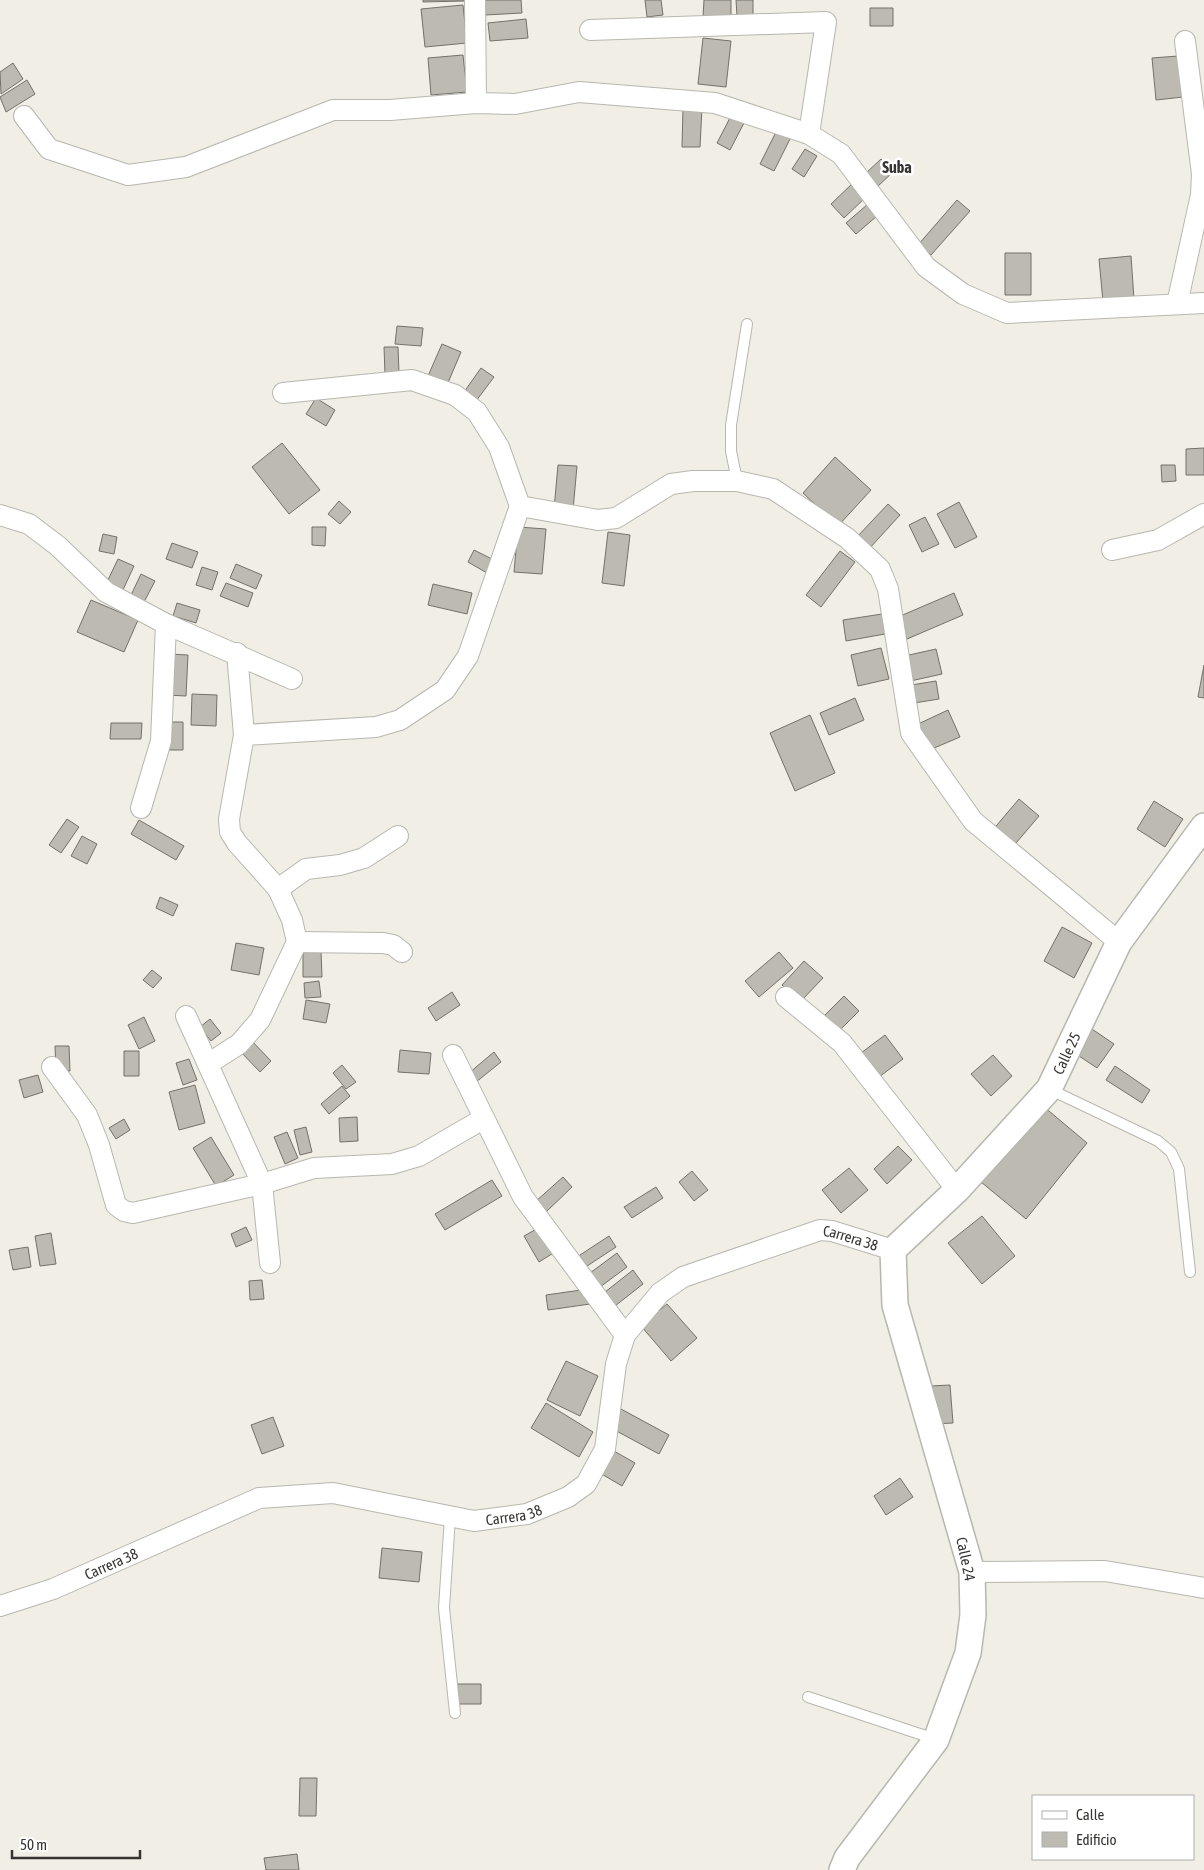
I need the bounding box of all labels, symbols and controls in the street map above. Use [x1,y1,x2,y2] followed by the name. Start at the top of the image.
[882,158,912,176] district label: Suba
[1049,1029,1083,1077] street label: Calle 25
[823,1222,880,1253] street label: Carrera 38
[485,1500,544,1528] street label: Carrera 38
[953,1535,979,1583] street label: Calle 24
[82,1544,140,1583] street label: Carrera 38
[1032,1795,1194,1860] legend
[1076,1806,1105,1823] text: Calle
[12,1828,140,1860] scale bar
[1076,1831,1117,1848] text: Edificio
[20,1836,47,1853] text: 50 m

